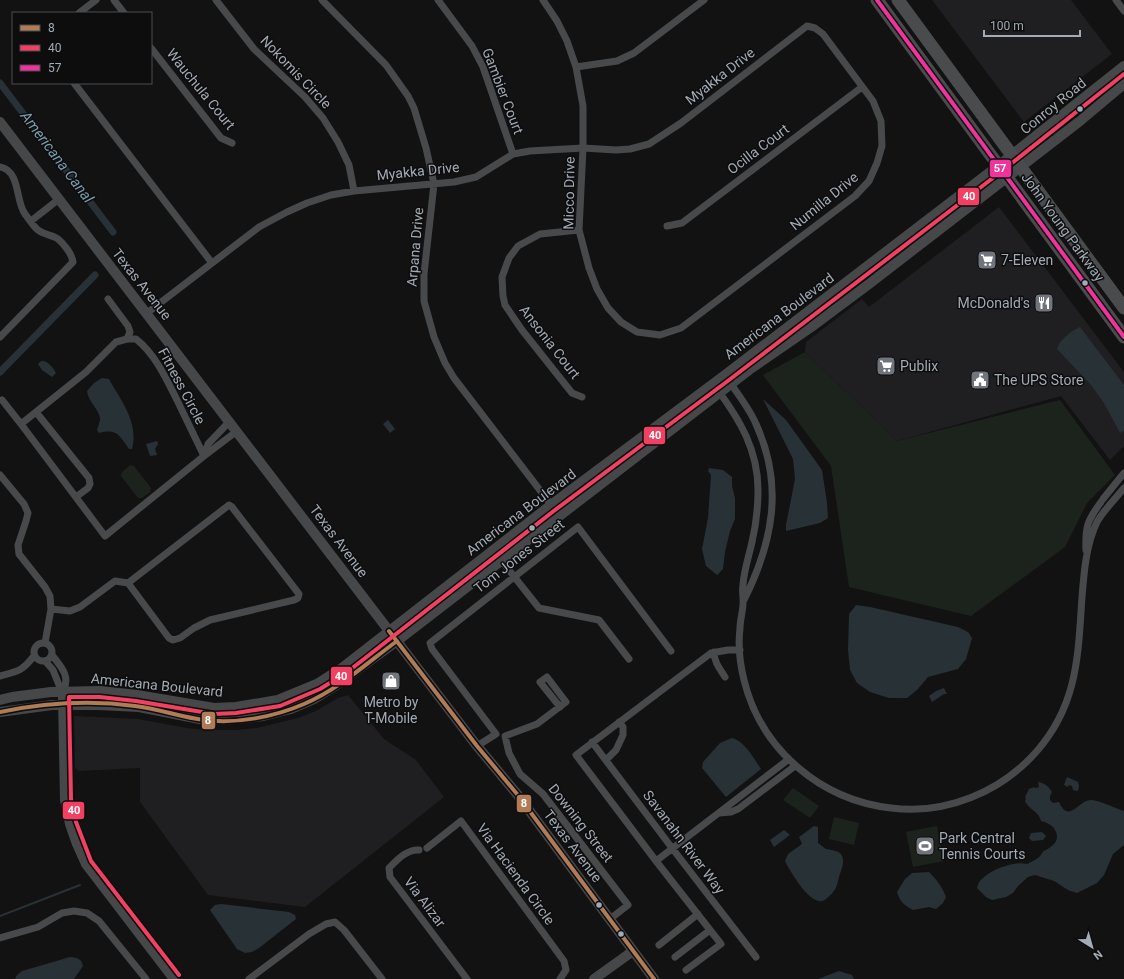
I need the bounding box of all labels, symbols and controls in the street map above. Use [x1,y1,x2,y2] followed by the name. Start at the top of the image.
[12,12,152,84] legend
[984,12,1080,38] scale bar
[990,19,1024,33] text: 100 m
[48,21,55,35] text: 8
[257,32,335,112] street label: Nokomis Circle
[48,41,62,55] text: 40
[682,44,758,108] street label: Myakka Drive
[164,45,239,133] street label: Wauchula Court
[479,46,527,137] street label: Gambier Court
[48,61,62,75] text: 57
[1017,75,1089,137] street label: Conroy Road
[1075,104,1085,114] unlabelled marker
[16,107,98,207] water label: Americana Canal
[724,120,792,177] street label: Ocilla Court
[560,156,578,230] street label: Micco Drive
[376,159,460,183] street label: Myakka Drive
[989,159,1012,178] line badge: 57
[994,162,1006,175] text: 57
[787,169,861,233] street label: Numilla Drive
[1018,170,1108,285] street label: John Young Parkway
[957,187,980,206] line badge: 40
[963,190,975,203] text: 40
[404,207,426,287] street label: Arpana Drive
[109,245,175,323] street label: Texas Avenue
[976,249,998,271] supermarket icon: 7-Eleven
[1001,252,1053,268] place label: 7-Eleven
[721,270,837,362] street label: Americana Boulevard
[1080,278,1090,288] unlabelled marker
[1033,292,1055,314] restaurant icon: McDonald's
[958,295,1030,311] place label: McDonald's
[516,302,584,382] street label: Ansonia Court
[155,345,209,427] street label: Fitness Circle
[875,355,897,377] supermarket icon: Publix
[900,358,938,374] place label: Publix
[969,369,991,391] public building icon: The UPS Store
[994,372,1083,388] place label: The UPS Store
[643,426,666,445] line badge: 40
[649,429,661,442] text: 40
[463,466,579,558] street label: Americana Boulevard
[307,502,371,580] street label: Texas Avenue
[471,516,568,596] street label: Tom Jones Street
[527,523,537,533] unlabelled marker
[330,666,353,686] line badge: 40
[90,670,224,700] street label: Americana Boulevard
[335,670,347,683] text: 40
[380,670,402,692] shop icon: Metro by T-Mobile
[364,694,419,726] place label: Metro by T-Mobile
[201,711,216,730] line badge: 8
[205,714,211,727] text: 8
[546,781,617,866] street label: Downing Street
[640,787,728,897] street label: Savanahn River Way
[516,794,532,813] line badge: 8
[521,797,527,810] text: 8
[62,801,85,820] line badge: 40
[68,804,80,817] text: 40
[541,807,605,885] street label: Texas Avenue
[474,820,558,928] street label: Via Hacienda Circle
[939,830,1025,862] place label: Park Central Tennis Courts
[914,835,936,857] sports icon: Park Central Tennis Courts
[401,874,449,930] street label: Via Alizar
[594,900,604,910] unlabelled marker
[1072,927,1112,967] north arrow
[616,929,626,939] unlabelled marker
[1091,947,1105,962] text: N

